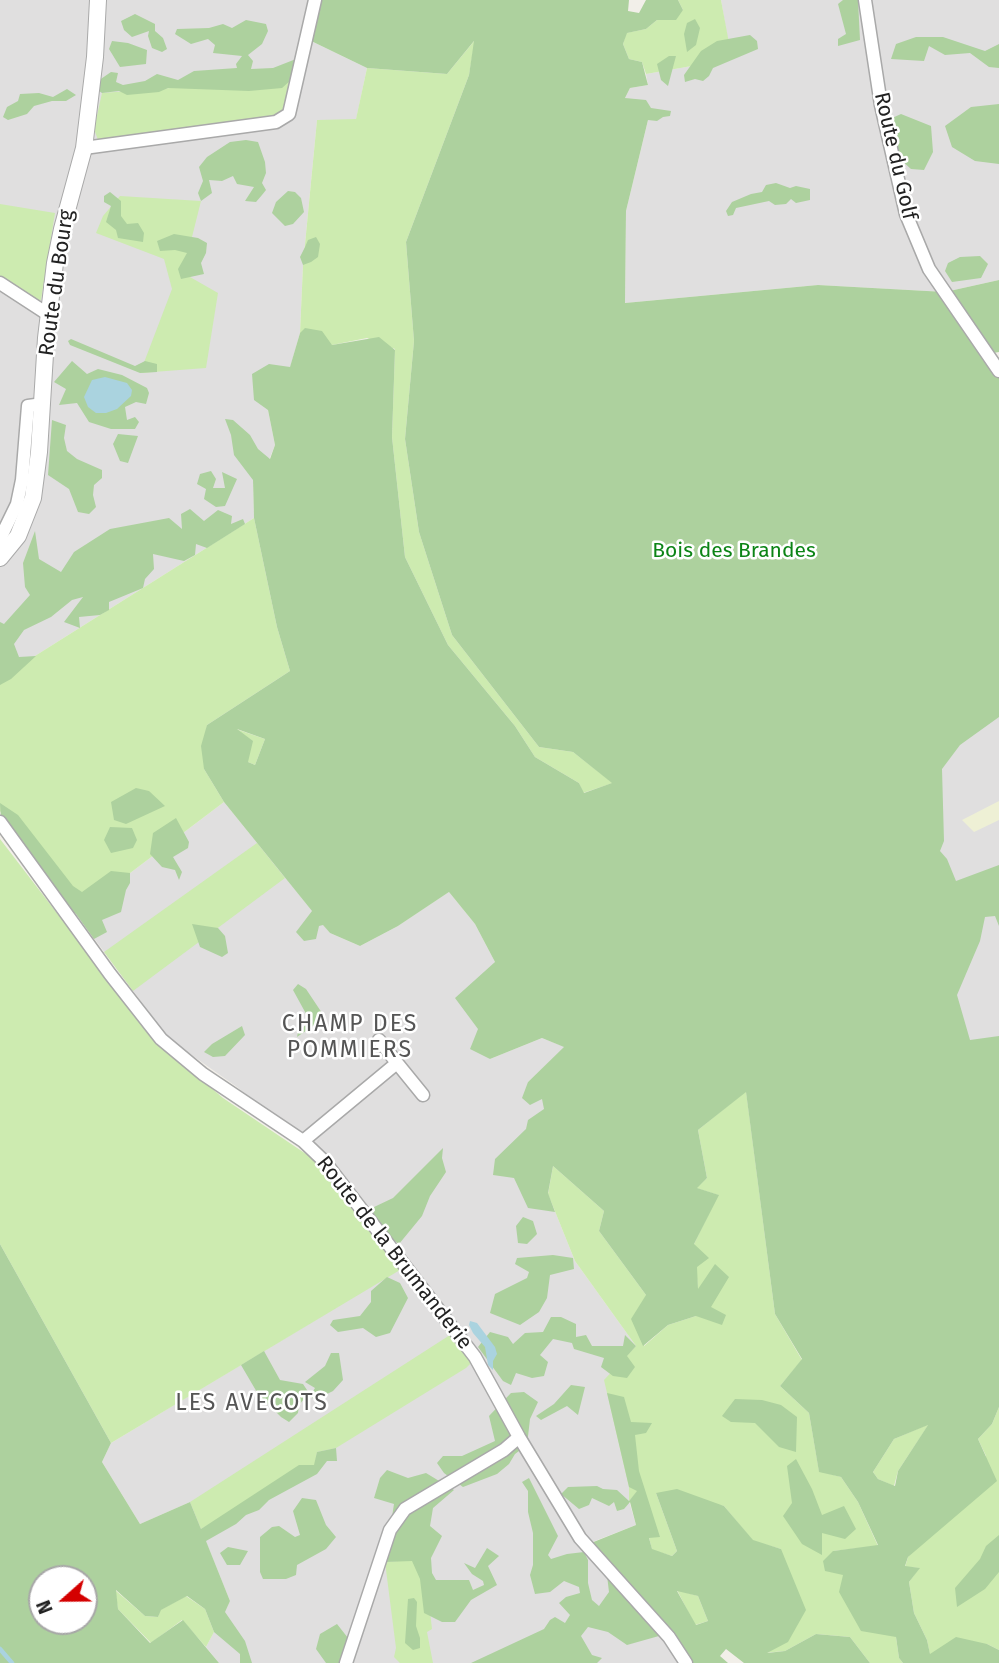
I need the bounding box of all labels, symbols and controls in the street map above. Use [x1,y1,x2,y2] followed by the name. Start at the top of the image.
[868,90,922,222] street label: Route du Golf
[34,208,80,358] street label: Route du Bourg
[652,538,816,564] park label: Bois des Brandes
[283,1011,417,1065] district label: CHAMP DES POMMIERS
[311,1151,477,1355] street label: Route de la Brumanderie
[177,1390,327,1418] district label: LES AVECOTS
[28,1565,98,1635] north arrow
[32,1597,58,1617] text: N

